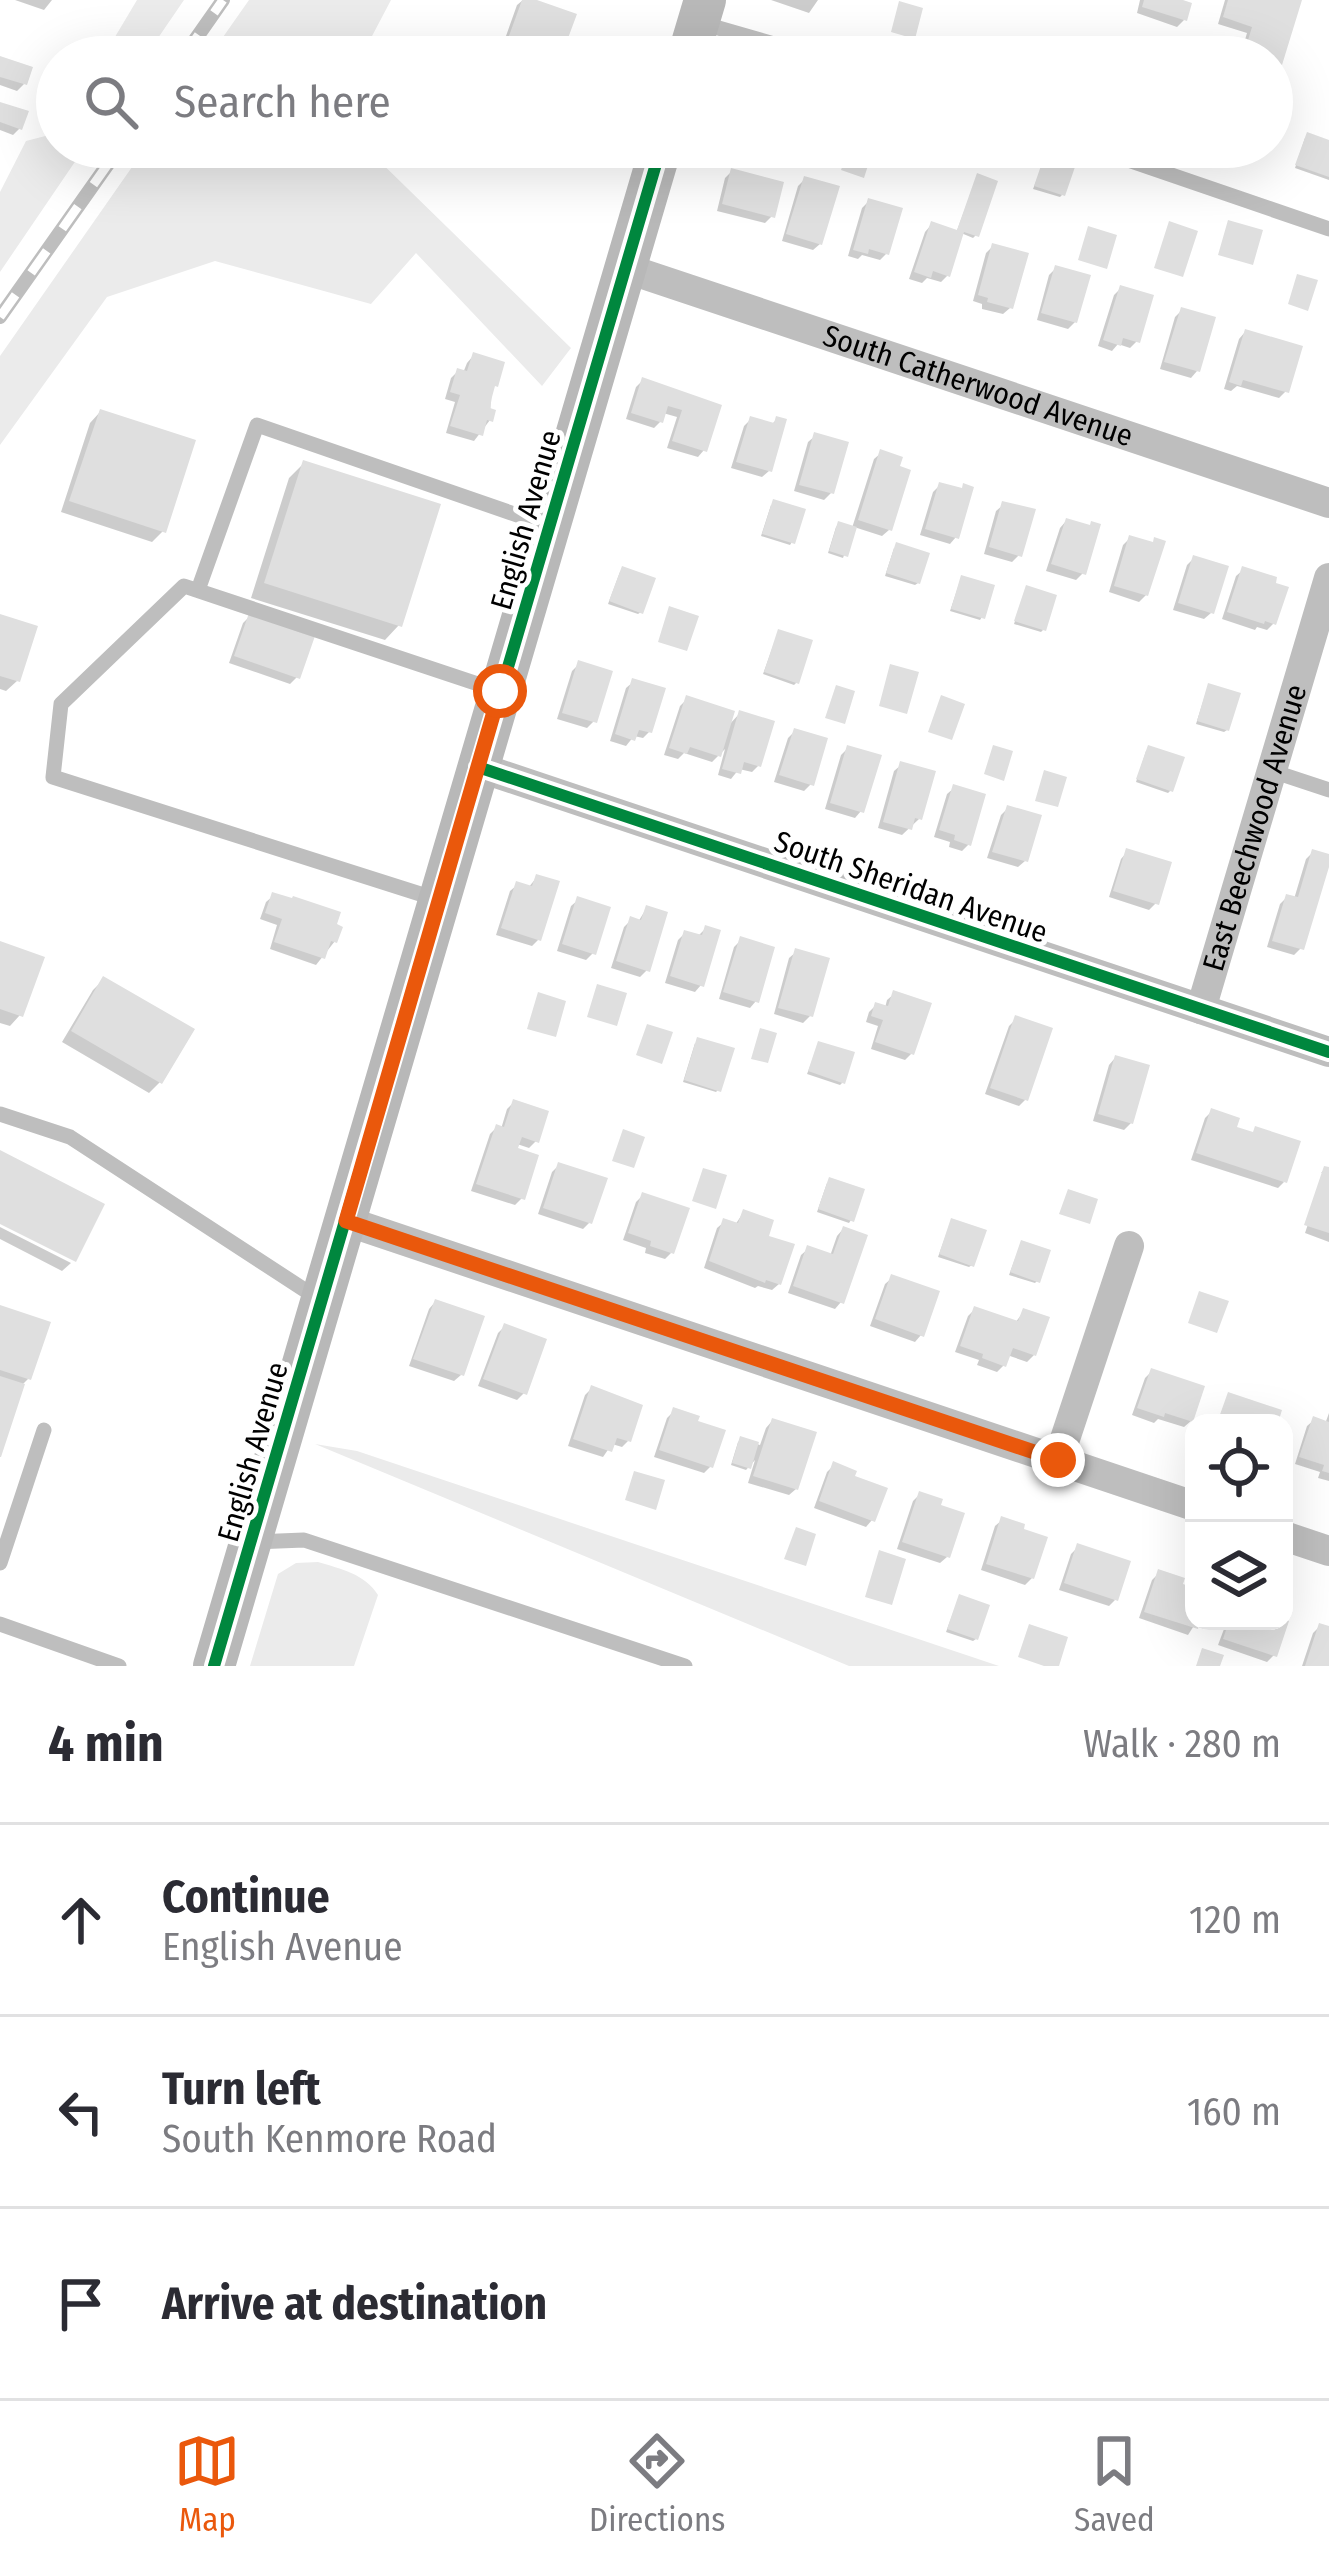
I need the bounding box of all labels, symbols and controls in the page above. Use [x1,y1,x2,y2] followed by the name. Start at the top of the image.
[36,36,1293,168] search box
[78,69,144,135] icon: search
[174,75,391,129] text: Search here
[818,317,1137,454] street label: South Catherwood Avenue
[483,426,569,614] street label: English Avenue
[473,664,527,718] route start
[1195,680,1314,975] street label: East Beechwood Avenue
[770,823,1052,951] street label: South Sheridan Avenue
[210,1358,296,1546] street label: English Avenue
[1185,1414,1293,1630] map controls
[1185,1414,1293,1522] button: locate
[1031,1433,1085,1487] route end
[1185,1522,1293,1630] button: layers
[48,1713,164,1775] text: 4 min
[1083,1721,1281,1767] text: Walk · 280 m
[162,1870,330,1924] text: Continue
[48,1887,114,1953] icon: ahead
[1189,1897,1281,1943] text: 120 m
[162,1924,402,1970] text: English Avenue
[162,2062,321,2116] text: Turn left
[48,2079,114,2145] icon: left
[1187,2089,1281,2135] text: 160 m
[162,2116,497,2162] text: South Kenmore Road
[48,2271,114,2337] icon: arrive
[162,2277,547,2331] text: Arrive at destination
[174,2428,240,2540] tab: Map
[589,2428,725,2540] tab: Directions
[1074,2428,1155,2540] tab: Saved

